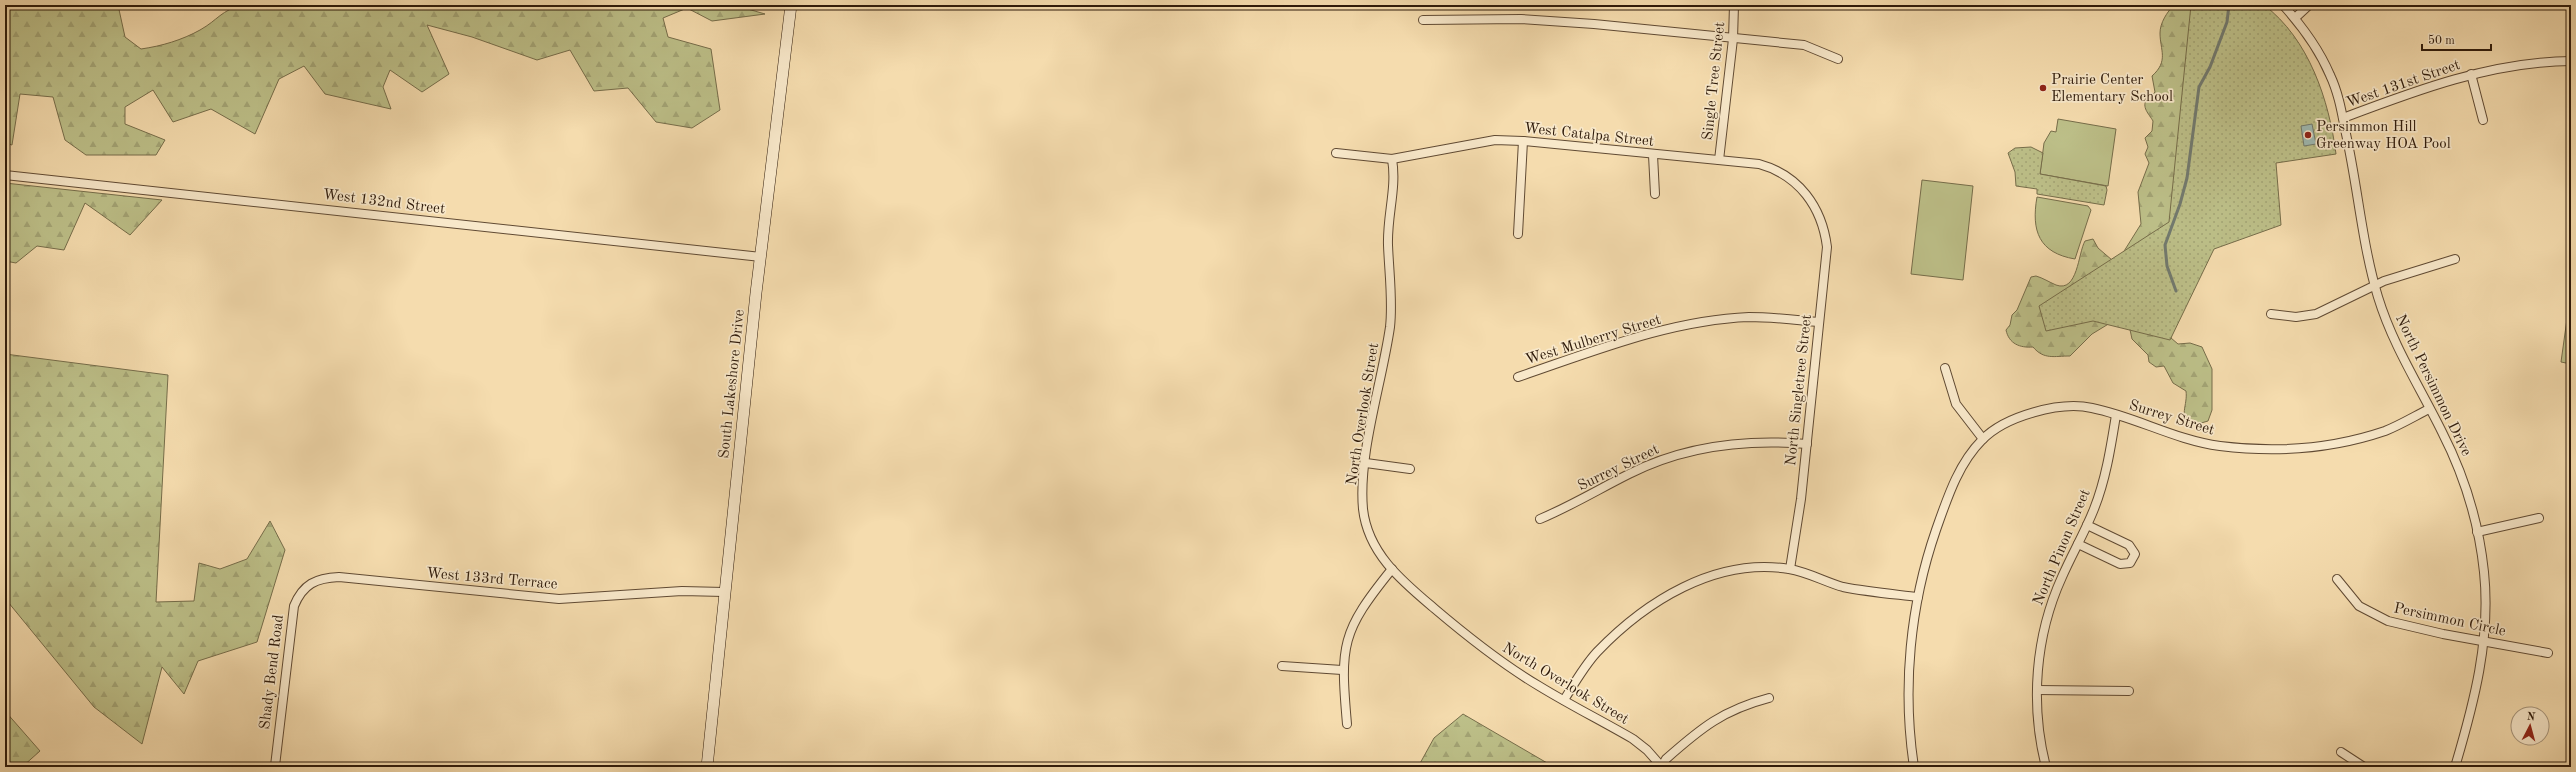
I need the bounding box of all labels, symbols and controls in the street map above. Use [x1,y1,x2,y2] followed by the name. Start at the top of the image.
[1701,21,1728,141] street label: Single Tree Street
[2422,26,2491,52] scale bar
[2428,34,2455,47] text: 50 m
[2345,58,2462,111] street label: West 131st Street
[2051,73,2173,105] place label: Prairie Center Elementary School
[2038,83,2048,93] marker: Prairie Center Elementary School
[2316,120,2451,152] place label: Persimmon Hill Greenway HOA Pool
[1523,121,1655,150] street label: West Catalpa Street
[2303,130,2313,140] marker: Persimmon Hill Greenway HOA Pool
[322,188,446,217] street label: West 132nd Street
[717,309,748,459] street label: South Lakeshore Drive
[1524,313,1663,368] street label: West Mulberry Street
[2392,313,2473,459] street label: North Persimmon Drive
[1784,314,1815,467] street label: North Singletree Street
[1345,342,1382,487] street label: North Overlook Street
[2127,398,2216,439] street label: Surrey Street
[1576,442,1662,494] street label: Surrey Street
[2031,487,2094,608] street label: North Pinon Street
[426,566,558,593] street label: West 133rd Terrace
[2392,601,2507,640] street label: Persimmon Circle
[258,614,287,730] street label: Shady Bend Road
[1500,641,1631,728] street label: North Overlook Street
[2510,706,2550,746] north arrow
[2526,712,2536,724] text: N

